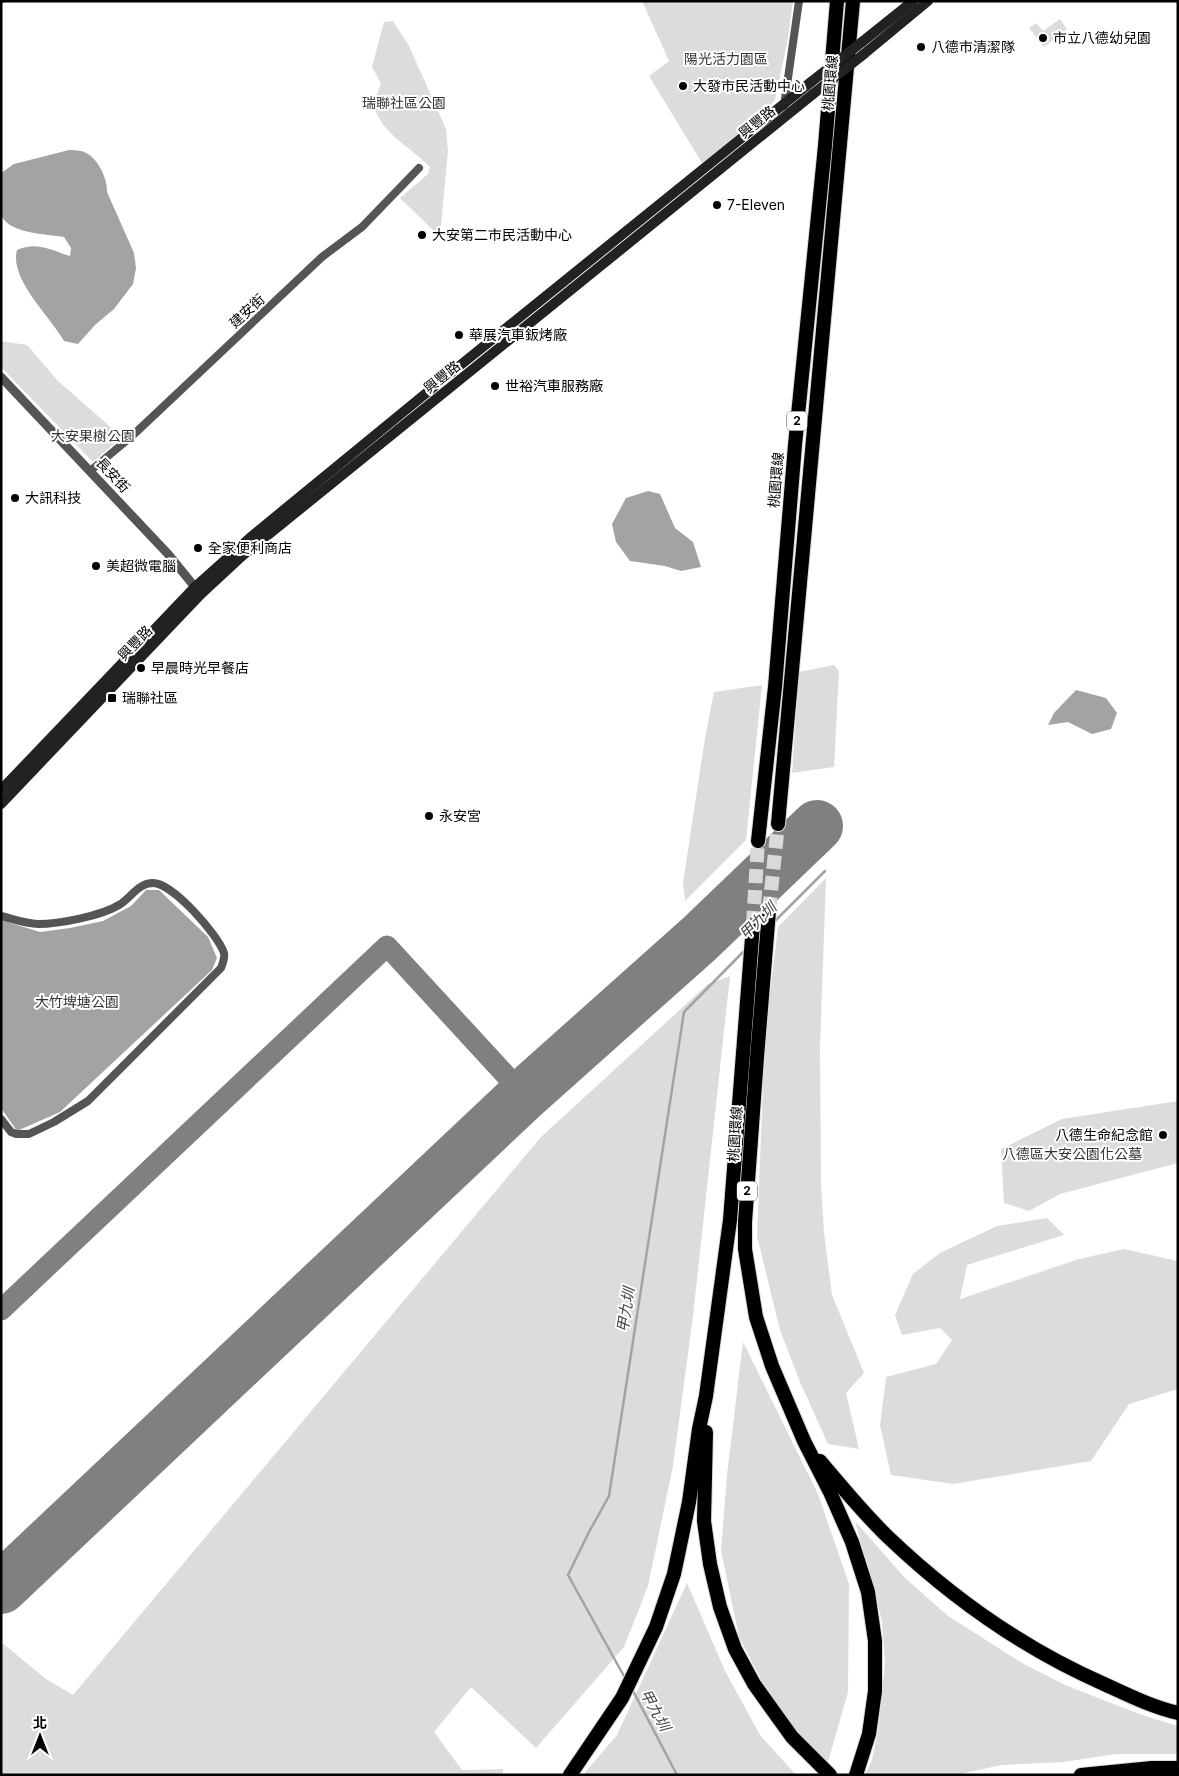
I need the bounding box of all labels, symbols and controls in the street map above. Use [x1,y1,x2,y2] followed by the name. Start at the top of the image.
[1053,29,1151,46] place label: 市立八德幼兒園
[1037,32,1049,44] marker: 市立八德幼兒園
[931,38,1015,55] place label: 八德市清潔隊
[915,41,927,53] marker: 八德市清潔隊
[684,50,768,67] park label: 陽光活力園區
[819,54,840,112] street label: 桃園環線
[693,77,805,94] place label: 大發市民活動中心
[677,80,689,92] marker: 大發市民活動中心
[362,94,446,111] park label: 瑞聯社區公園
[735,102,778,141] street label: 興豐路
[727,196,785,213] place label: 7-Eleven
[711,199,723,211] marker: 7-Eleven
[432,226,572,243] place label: 大安第二市民活動中心
[416,229,428,241] marker: 大安第二市民活動中心
[226,290,268,331] street label: 建安街
[469,326,567,343] place label: 華展汽車鈑烤廠
[453,329,465,341] marker: 華展汽車鈑烤廠
[420,357,463,396] street label: 興豐路
[505,377,603,394] place label: 世裕汽車服務廠
[489,380,501,392] marker: 世裕汽車服務廠
[787,412,807,431] road number: 2
[51,427,135,444] park label: 大安果樹公園
[765,451,786,509] street label: 桃園環線
[93,454,134,496] street label: 長安街
[25,489,81,506] place label: 大訊科技
[9,492,21,504] marker: 大訊科技
[208,539,292,556] place label: 全家便利商店
[192,542,204,554] marker: 全家便利商店
[106,557,176,574] place label: 美超微電腦
[90,560,102,572] marker: 美超微電腦
[114,622,155,664] street label: 興豐路
[151,659,249,676] place label: 早晨時光早餐店
[135,662,147,674] marker: 早晨時光早餐店
[122,689,178,706] place label: 瑞聯社區
[106,692,118,704] marker: 瑞聯社區
[439,807,481,824] place label: 永安宮
[423,810,435,822] marker: 永安宮
[735,897,782,943] water label: 甲九圳
[35,993,119,1010] park label: 大竹埤塘公園
[724,1105,745,1162] street label: 桃園環線
[1055,1126,1153,1143] place label: 八德生命紀念館
[1157,1129,1169,1141] marker: 八德生命紀念館
[1002,1145,1142,1162] park label: 八德區大安公園化公墓
[737,1182,757,1200] road number: 2
[613,1284,639,1334] water label: 甲九圳
[636,1685,676,1736] water label: 甲九圳
[15,1711,65,1761] north arrow
[33,1714,47,1731] text: 北

